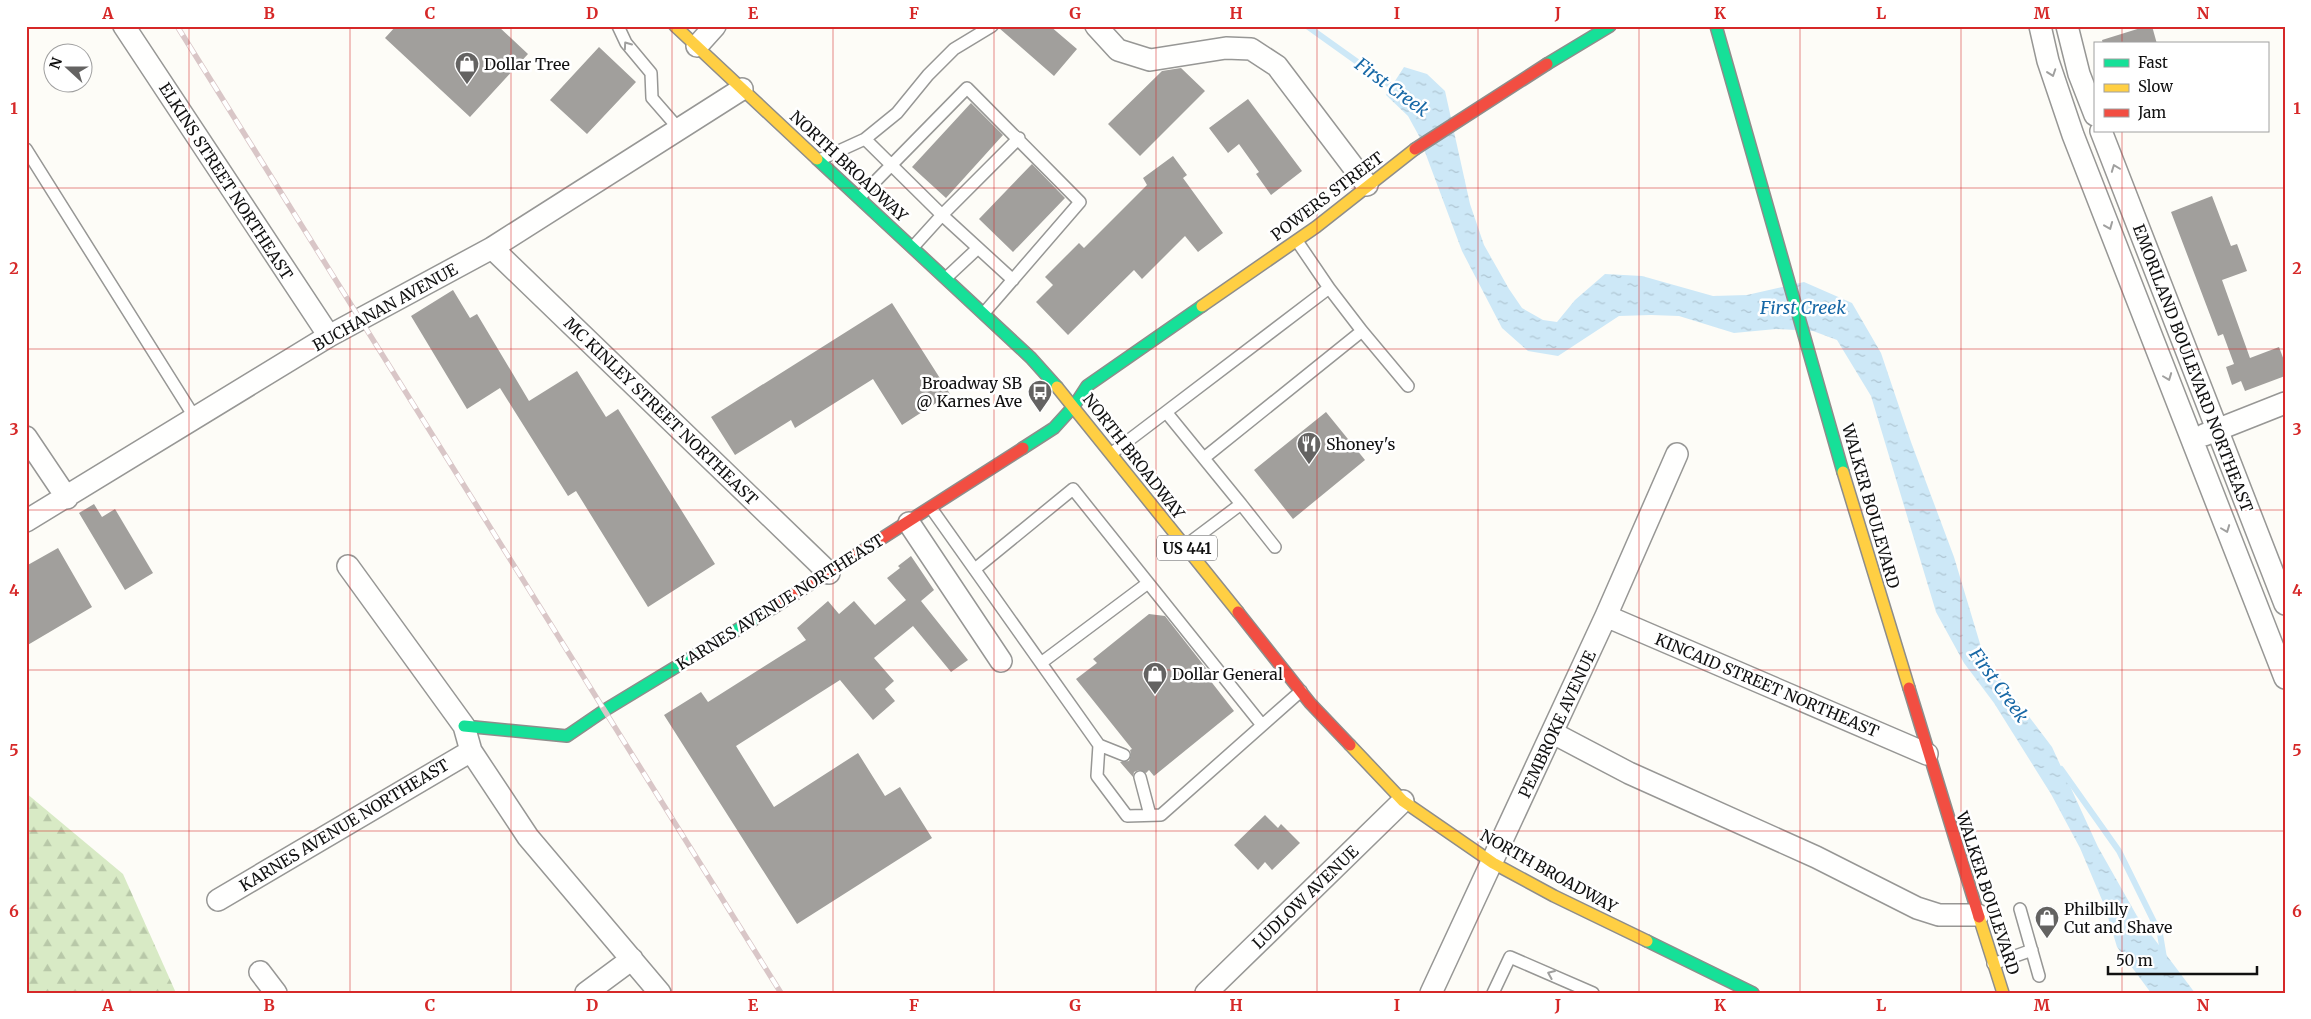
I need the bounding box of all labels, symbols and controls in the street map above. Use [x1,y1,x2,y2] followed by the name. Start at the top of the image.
[101,3,114,23] text: A
[263,3,275,23] text: B
[425,3,435,23] text: C
[586,3,598,23] text: D
[748,3,759,23] text: E
[909,3,919,23] text: F
[1069,3,1081,23] text: G
[1229,3,1243,23] text: H
[1394,3,1400,23] text: I
[1554,3,1561,23] text: J
[1714,3,1726,23] text: K
[1876,3,1886,23] text: L
[2034,3,2051,23] text: M
[2197,3,2210,23] text: N
[624,41,633,50] one-way arrow
[42,42,92,92] north arrow
[2094,42,2268,132] legend
[454,51,480,85] shop icon: Dollar Tree
[1350,52,1434,122] water label: First Creek
[2138,53,2168,72] text: Fast
[484,54,570,74] place label: Dollar Tree
[45,55,66,72] text: N
[2046,69,2056,77] one-way arrow
[2138,77,2173,96] text: Slow
[155,79,297,283] street label: ELKINS STREET NORTHEAST
[10,98,18,118] text: 1
[2293,98,2301,118] text: 1
[2137,103,2166,122] text: Jam
[786,106,912,226] street label: NORTH BROADWAY
[1267,147,1387,245] street label: POWERS STREET
[2111,164,2121,172] one-way arrow
[2103,221,2113,229] one-way arrow
[2129,221,2257,515] street label: EMORILAND BOULEVARD NORTHEAST
[9,258,19,278] text: 2
[309,258,462,355] street label: BUCHANAN AVENUE
[2292,258,2302,278] text: 2
[1759,296,1846,319] water label: First Creek
[560,313,762,509] street label: MC KINLEY STREET NORTHEAST
[2162,372,2172,381] one-way arrow
[916,373,1022,411] place label: Broadway SB @ Karnes Ave
[1027,379,1053,413] bus stop icon: Broadway SB @ Karnes Ave
[1079,389,1189,523] street label: NORTH BROADWAY
[9,419,19,439] text: 3
[2292,419,2302,439] text: 3
[1838,420,1904,591] street label: WALKER BOULEVARD
[1296,431,1322,465] restaurant icon: Shoney's
[1326,434,1395,454] place label: Shoney's
[2220,524,2230,532] one-way arrow
[673,530,887,674] street label: KARNES AVENUE NORTHEAST
[1157,536,1217,560] road number: US 441
[9,580,19,600] text: 4
[2292,580,2302,600] text: 4
[1652,629,1882,741] street label: KINCAID STREET NORTHEAST
[1964,643,2034,727] water label: First Creek
[1514,646,1600,801] street label: PEMBROKE AVENUE
[1142,661,1168,695] shop icon: Dollar General
[1172,664,1283,684] place label: Dollar General
[9,740,19,760] text: 5
[2292,740,2302,760] text: 5
[236,754,452,896] street label: KARNES AVENUE NORTHEAST
[1952,808,2024,977] street label: WALKER BOULEVARD
[1477,825,1621,917] street label: NORTH BROADWAY
[1248,841,1363,953] street label: LUDLOW AVENUE
[2064,899,2172,937] place label: Philbilly Cut and Shave
[9,901,19,921] text: 6
[2292,901,2302,921] text: 6
[2034,905,2060,939] shop icon: Philbilly Cut and Shave
[2108,944,2257,976] scale bar
[2116,951,2153,970] text: 50 m
[1547,970,1556,981] one-way arrow
[101,995,114,1015] text: A
[263,995,275,1015] text: B
[425,995,435,1015] text: C
[586,995,598,1015] text: D
[748,995,759,1015] text: E
[909,995,919,1015] text: F
[1069,995,1081,1015] text: G
[1229,995,1243,1015] text: H
[1394,995,1400,1015] text: I
[1554,995,1561,1015] text: J
[1714,995,1726,1015] text: K
[1876,995,1886,1015] text: L
[2034,995,2051,1015] text: M
[2197,995,2210,1015] text: N

